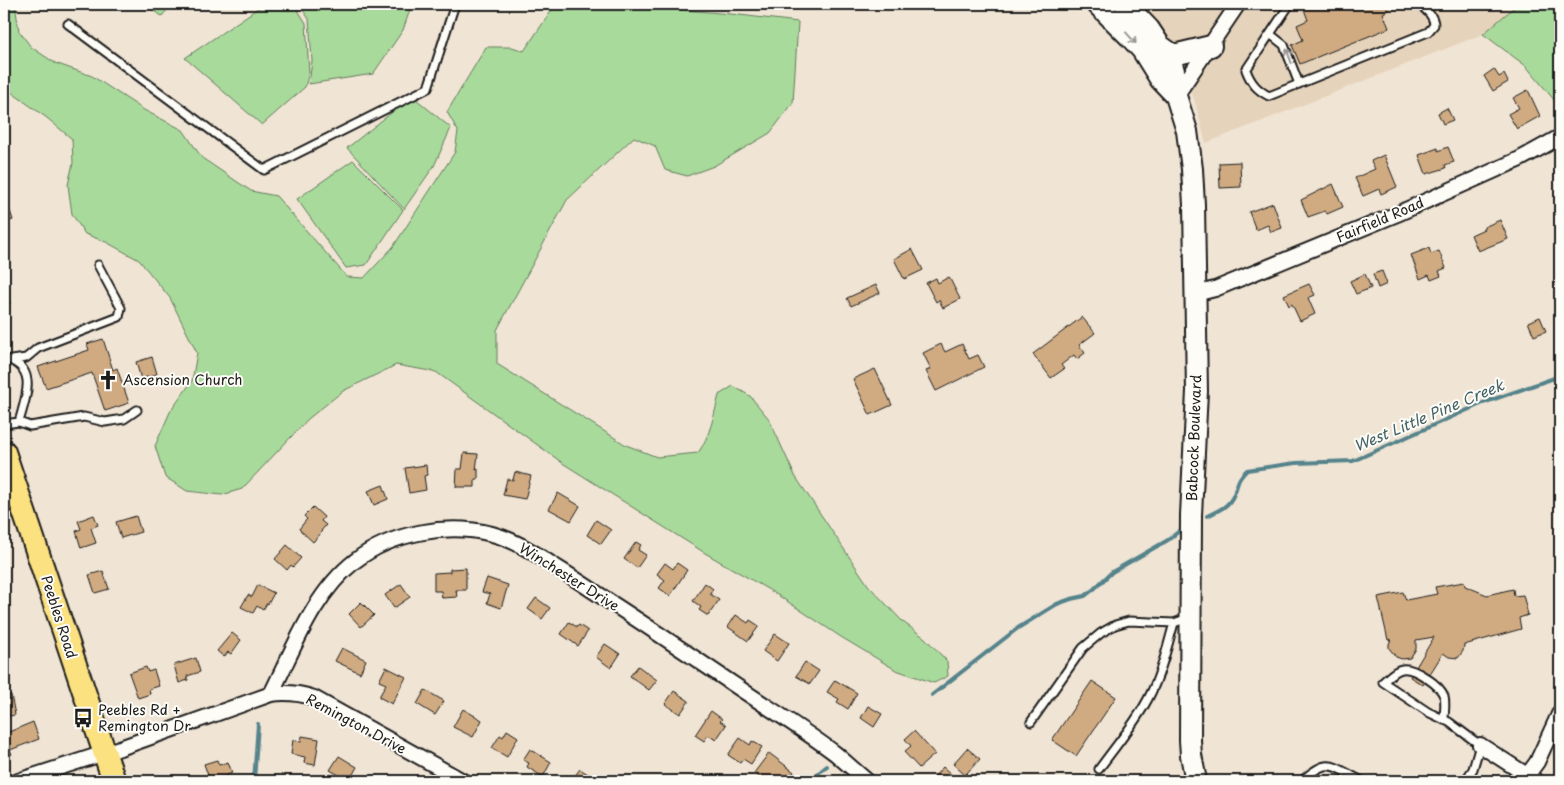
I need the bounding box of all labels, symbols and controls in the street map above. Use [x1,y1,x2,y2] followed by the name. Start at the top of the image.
[1125,32,1137,45] one-way arrow
[1284,49,1293,64] one-way arrow
[1333,192,1427,247] street label: Fairfield Road
[97,369,119,391] church icon: Ascension Church
[123,369,242,390] place label: Ascension Church
[1350,372,1508,457] water label: West Little Pine Creek
[1181,374,1206,502] street label: Babcock Boulevard
[515,537,624,616] street label: Winchester Drive
[36,573,83,661] street label: Peebles Road
[302,688,410,759] street label: Remington Drive
[98,699,191,736] place label: Peebles Rd + Remington Dr
[72,707,94,729] bus stop icon: Peebles Rd + Remington Dr

